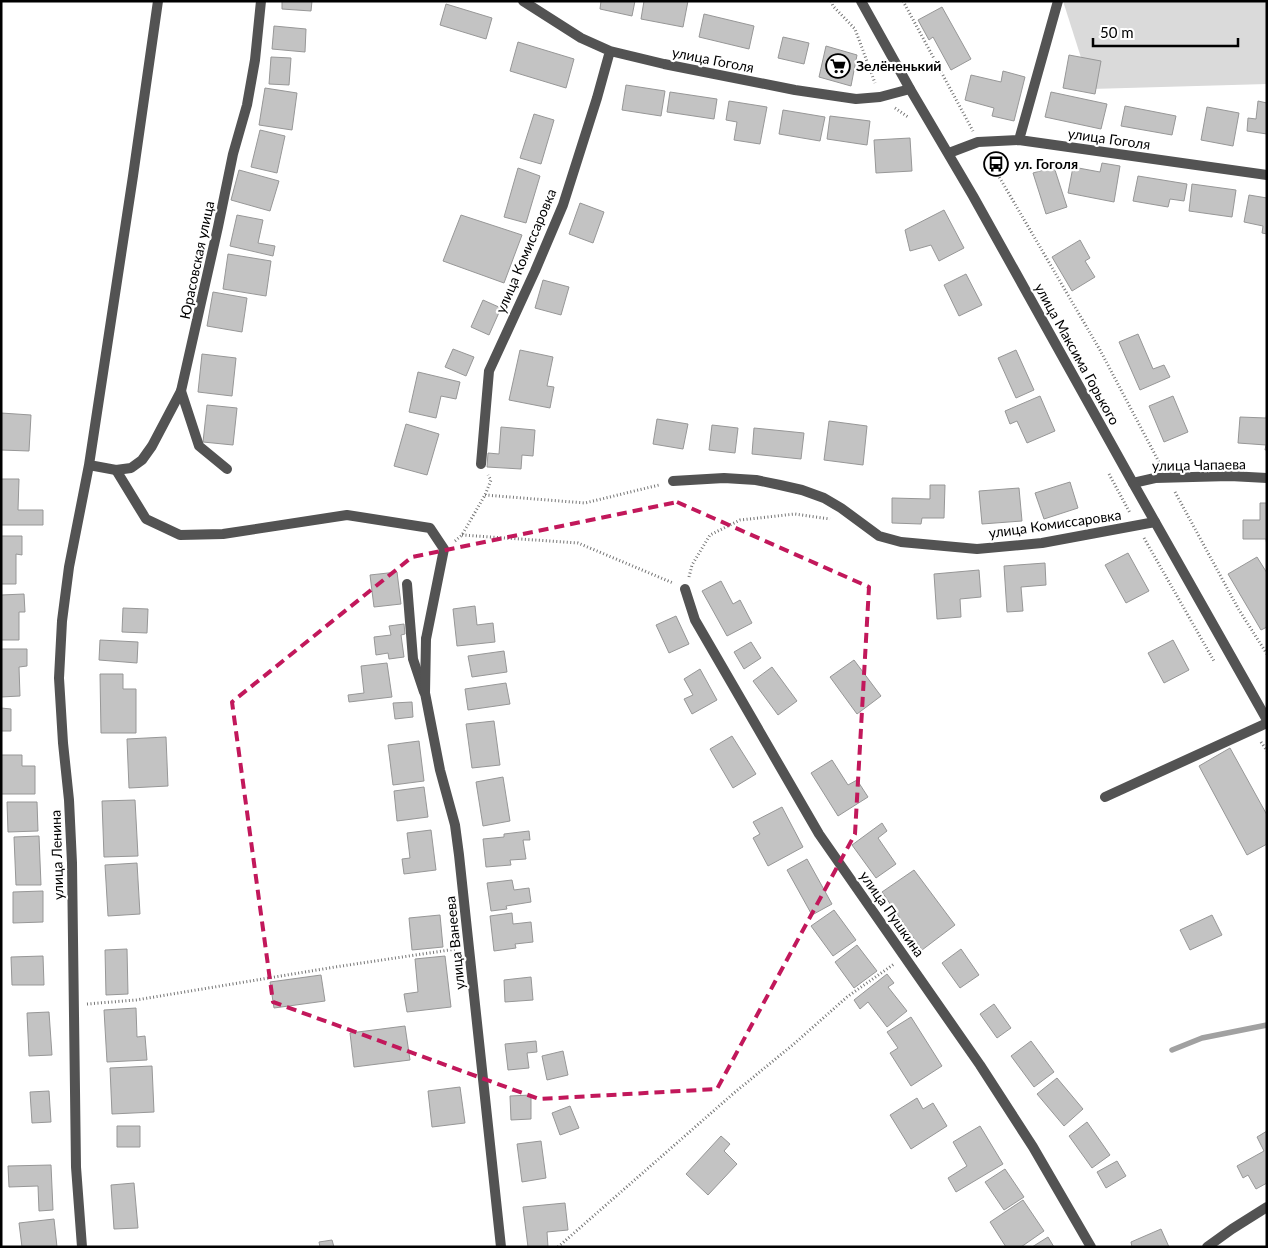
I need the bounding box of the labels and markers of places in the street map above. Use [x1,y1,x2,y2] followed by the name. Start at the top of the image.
[825,53,851,79] supermarket icon: Зелёненький
[856,57,942,74] place label: Зелёненький
[983,151,1009,177] bus stop icon: ул. Гоголя
[1014,155,1078,172] place label: ул. Гоголя

